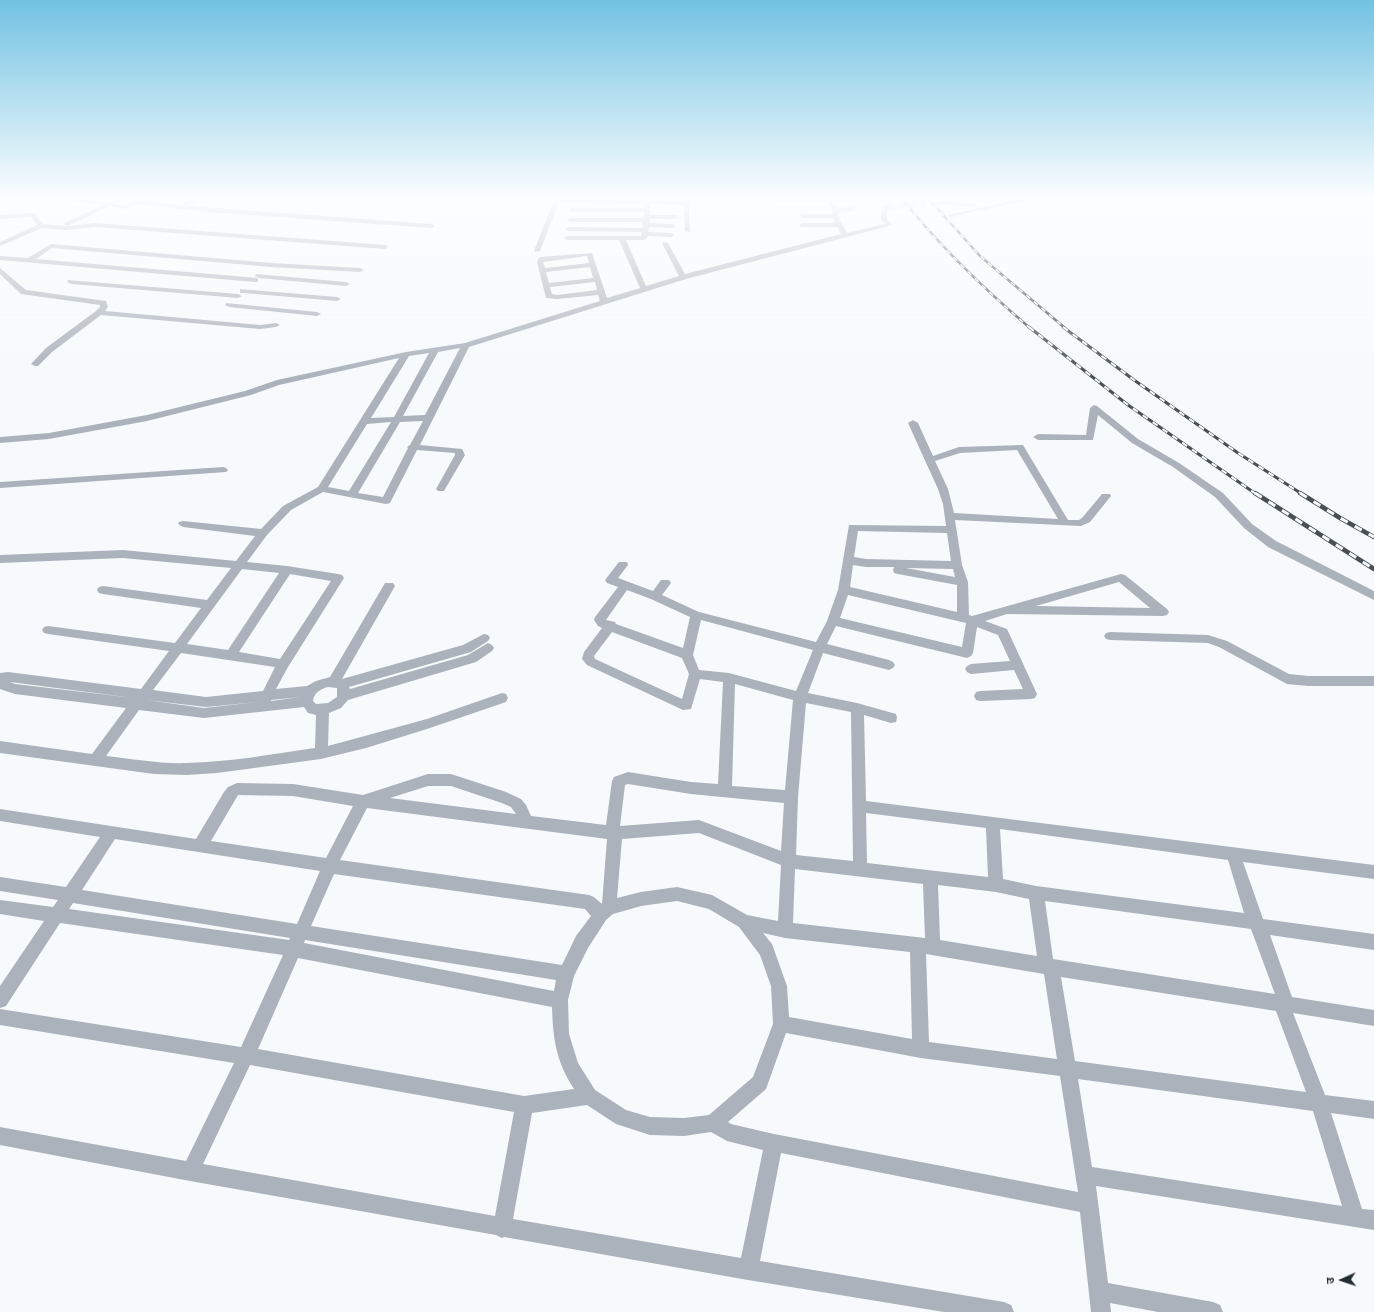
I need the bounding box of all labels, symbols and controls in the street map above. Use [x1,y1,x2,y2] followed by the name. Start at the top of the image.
[1322,1260,1362,1300] north arrow
[1323,1277,1337,1284] text: उ

